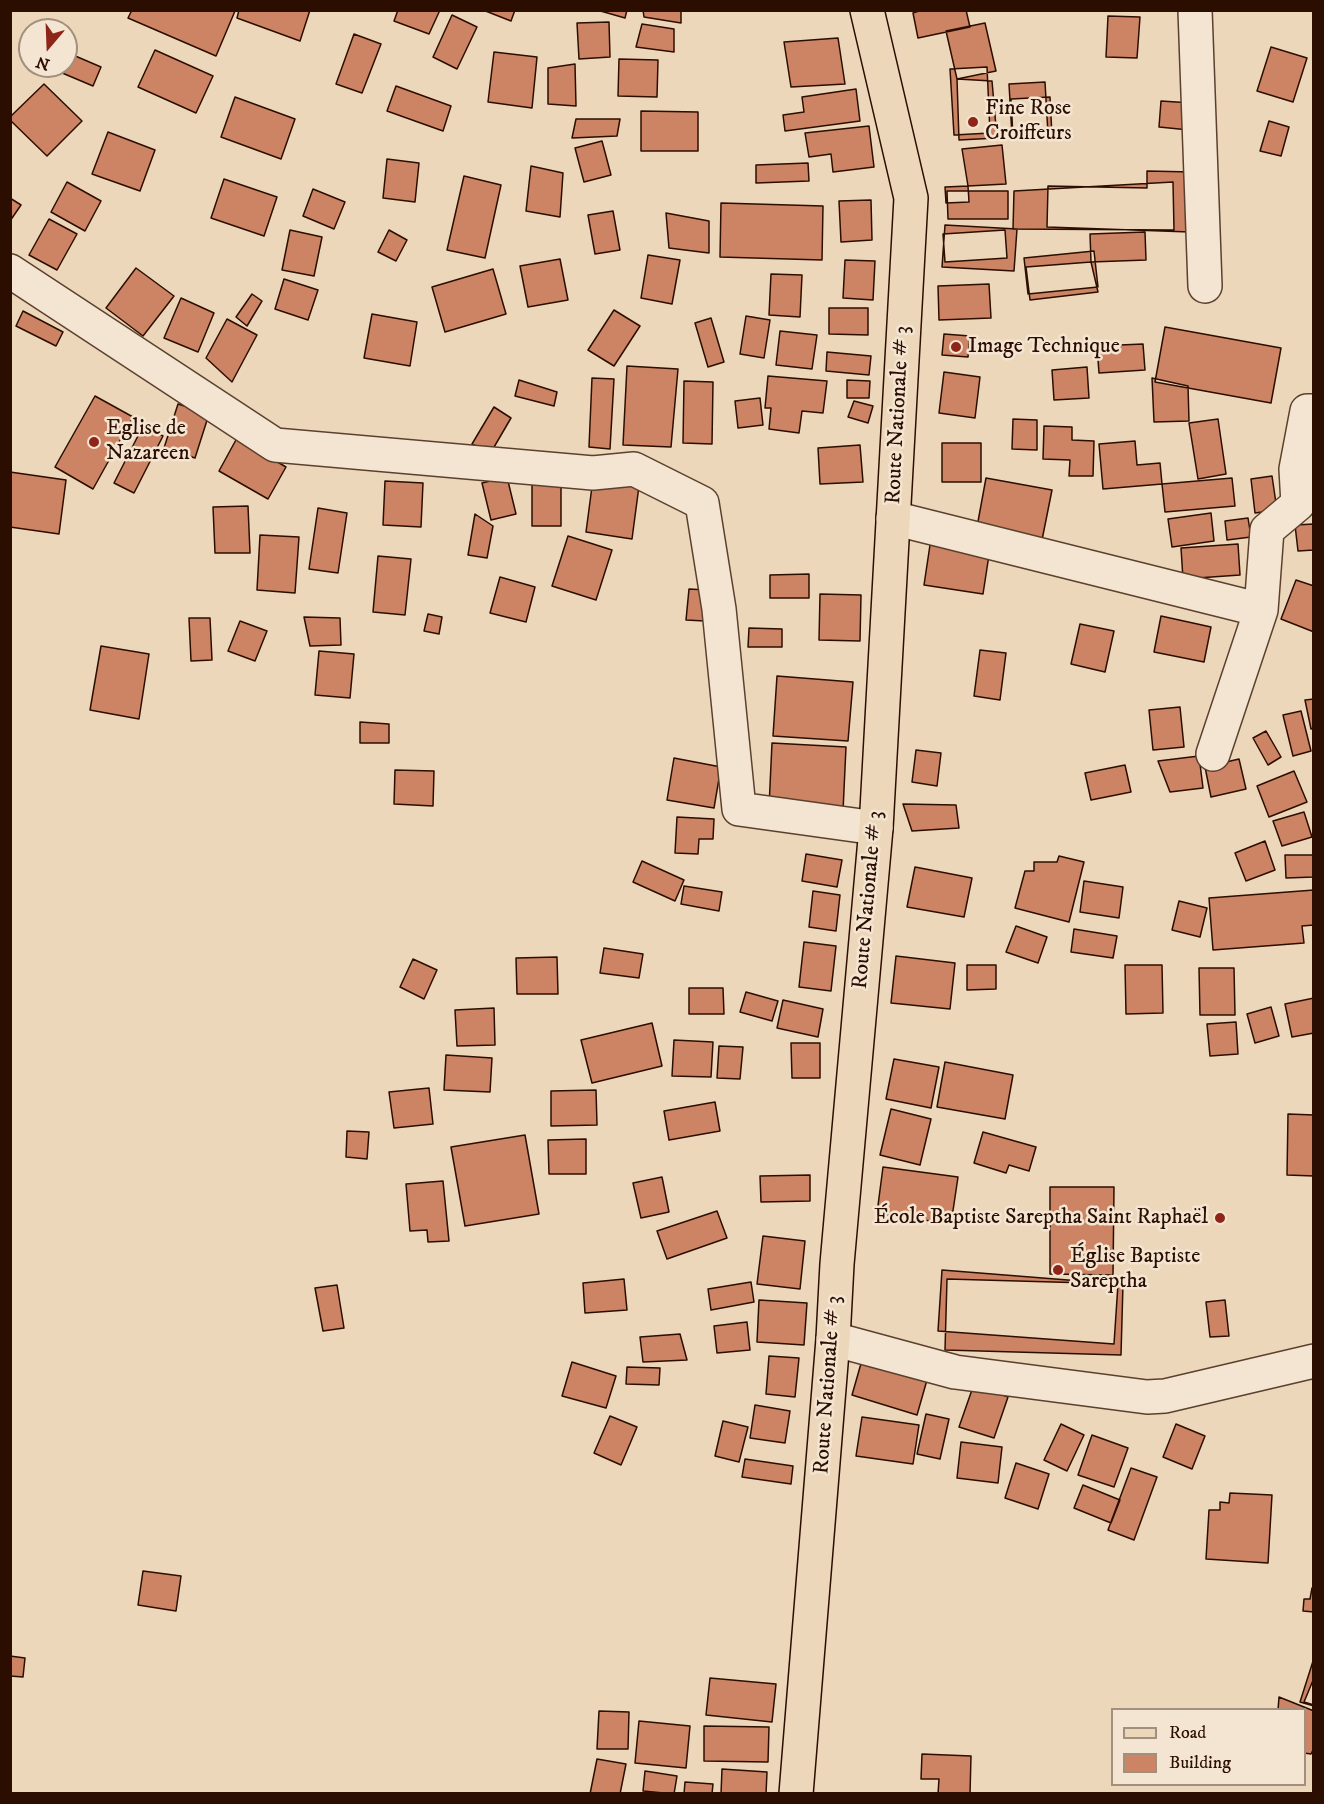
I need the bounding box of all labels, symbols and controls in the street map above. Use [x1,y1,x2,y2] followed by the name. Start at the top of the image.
[18,18,78,78] north arrow
[33,52,52,75] text: N
[985,96,1072,148] place label: Fine Rose Croiffeurs
[966,115,980,129] marker: Fine Rose Croiffeurs
[881,325,917,505] street label: Route Nationale # 3
[968,334,1120,360] place label: Image Technique
[949,340,963,354] marker: Image Technique
[106,416,190,468] place label: Eglise de Nazareen
[87,435,101,449] marker: Eglise de Nazareen
[848,810,890,990] street label: Route Nationale # 3
[874,1205,1208,1231] place label: École Baptiste Sareptha Saint Raphaël
[1213,1211,1227,1225] marker: École Baptiste Sareptha Saint Raphaël
[1070,1244,1200,1296] place label: Église Baptiste Sareptha
[1051,1263,1065,1277] marker: Église Baptiste Sareptha
[810,1295,848,1475] street label: Route Nationale # 3
[1111,1708,1306,1786] legend
[1169,1722,1206,1744] text: Road
[1169,1752,1231,1774] text: Building

